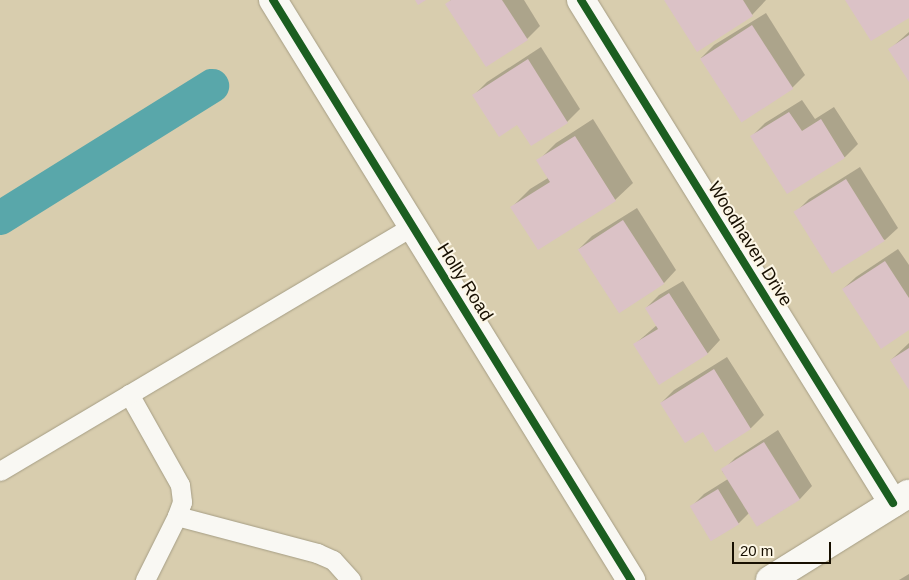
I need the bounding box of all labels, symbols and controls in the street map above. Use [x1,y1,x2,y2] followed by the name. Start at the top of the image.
[703,178,797,310] street label: Woodhaven Drive
[433,239,497,325] street label: Holly Road
[734,532,833,564] scale bar
[740,542,773,559] text: 20 m

